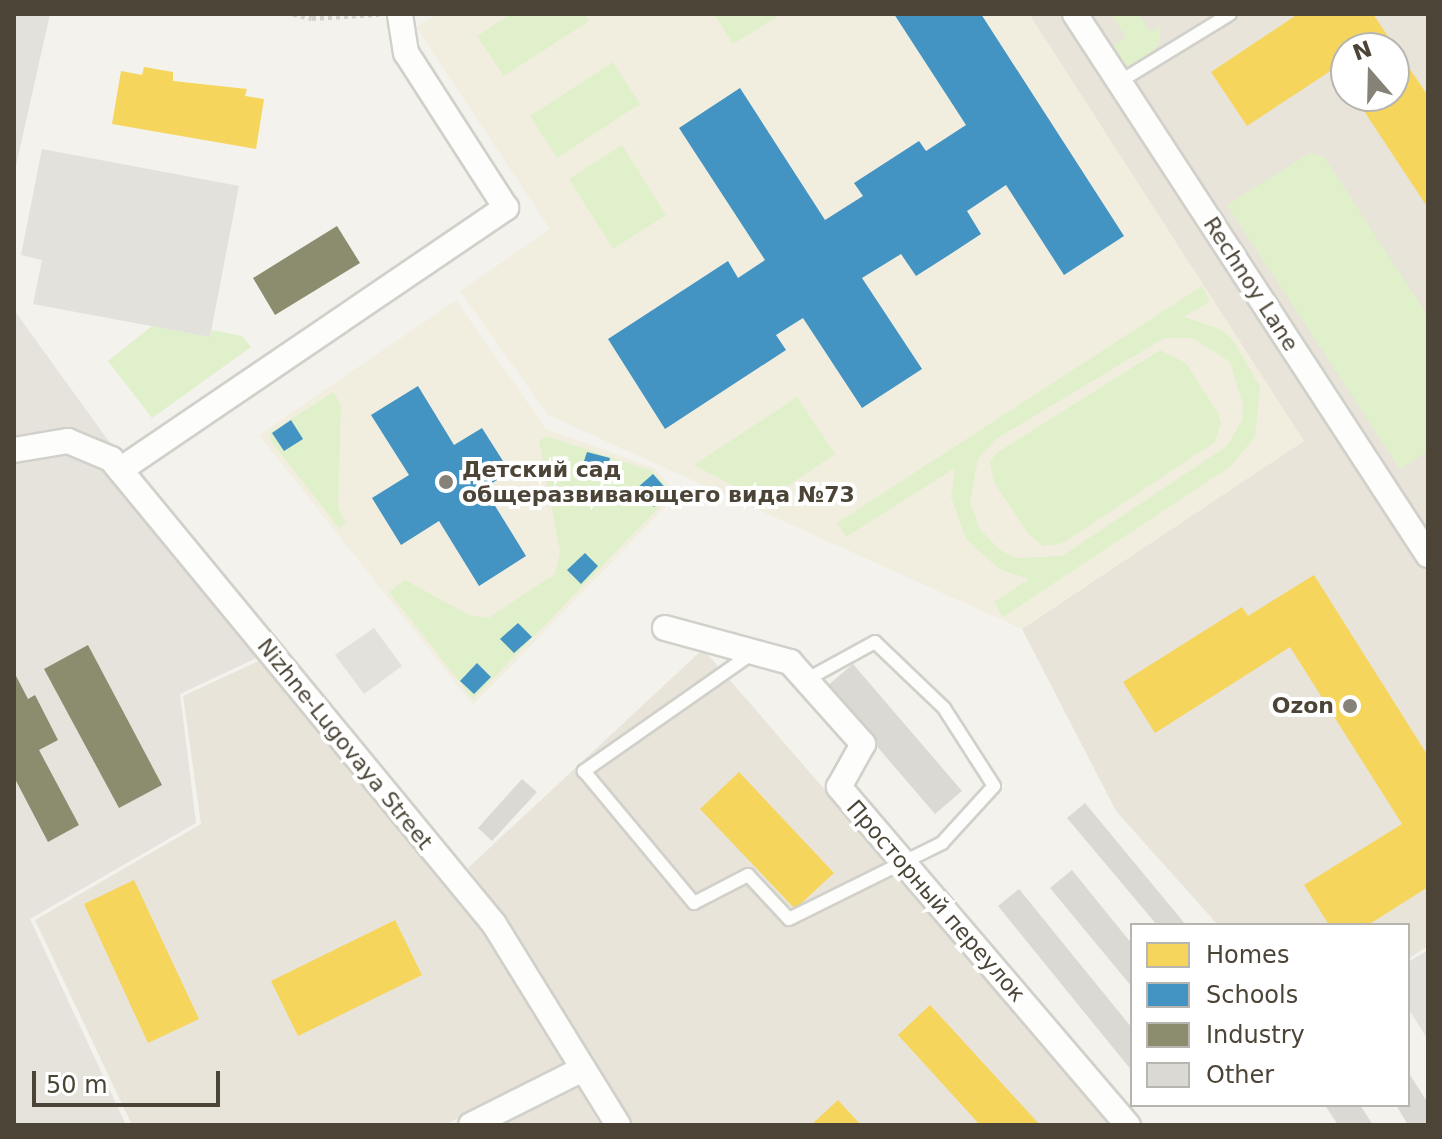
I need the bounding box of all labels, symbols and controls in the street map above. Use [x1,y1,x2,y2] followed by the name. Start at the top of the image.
[1330,32,1410,112] north arrow
[1349,36,1375,66] text: N
[1198,212,1304,356] street label: Rechnoy Lane
[462,456,855,508] place label: Детский сад общеразвивающего вида №73
[437,473,455,491] marker: Детский сад общеразвивающего вида №73
[252,633,438,855] street label: Nizhne-Lugovaya Street
[1272,693,1334,719] place label: Ozon
[1341,697,1359,715] marker: Ozon
[841,795,1031,1007] street label: Просторный переулок
[1130,923,1410,1107] legend
[1206,941,1289,969] text: Homes
[1206,981,1298,1009] text: Schools
[1206,1021,1305,1049] text: Industry
[36,1055,224,1105] scale bar
[1206,1061,1274,1089] text: Other
[46,1071,108,1099] text: 50 m

